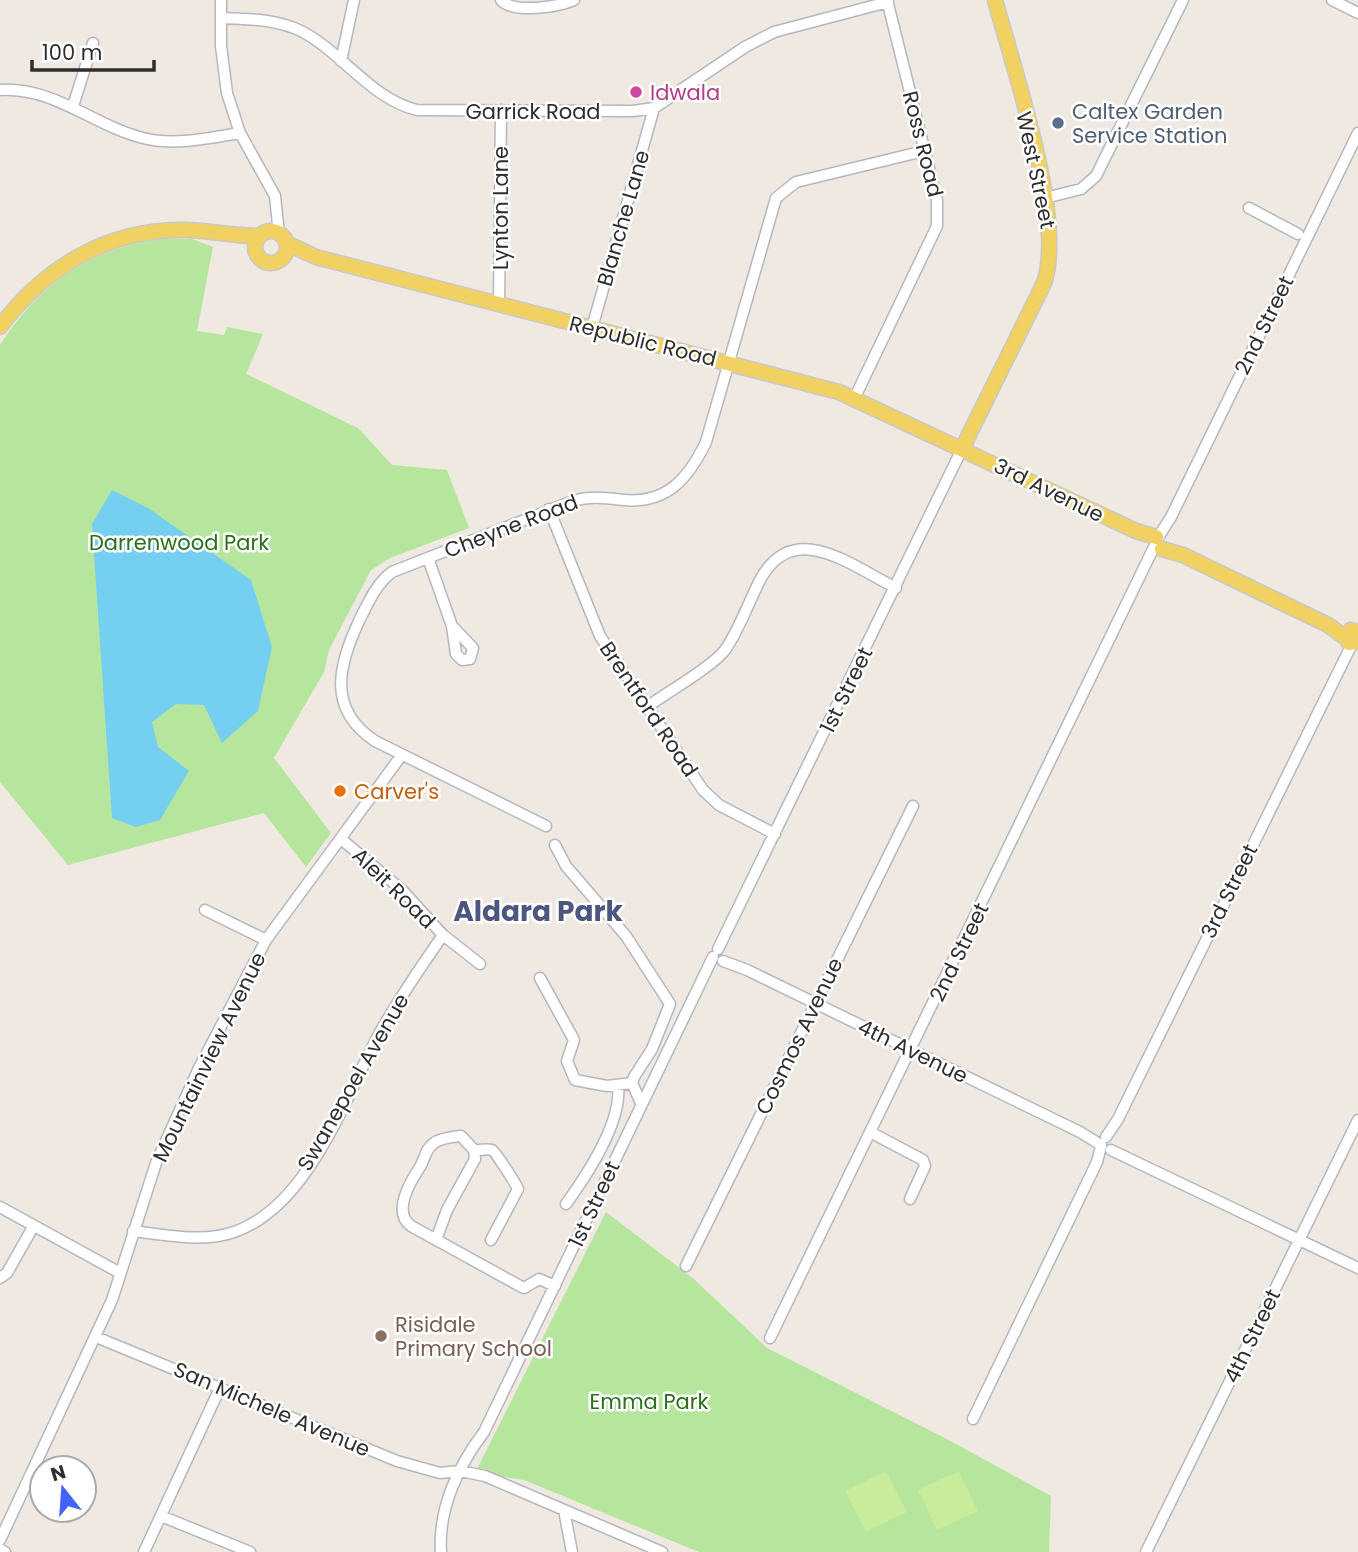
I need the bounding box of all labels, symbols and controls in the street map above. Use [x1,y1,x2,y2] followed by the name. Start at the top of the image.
[32,28,154,72] scale bar
[42,38,102,67] text: 100 m
[650,78,720,107] place label: Idwala
[628,84,644,100] marker: Idwala
[896,88,950,200] street label: Ross Road
[465,97,601,126] street label: Garrick Road
[1072,97,1227,150] place label: Caltex Garden Service Station
[1009,109,1063,231] street label: West Street
[1050,115,1066,131] marker: Caltex Garden Service Station
[486,146,515,270] street label: Lynton Lane
[590,147,656,289] street label: Blanche Lane
[1228,271,1300,379] street label: 2nd Street
[566,309,720,373] street label: Republic Road
[989,451,1109,529] street label: 3rd Avenue
[440,487,582,565] street label: Cheyne Road
[89,528,269,557] park label: Darrenwood Park
[593,636,705,782] street label: Brentford Road
[813,642,879,738] street label: 1st Street
[354,777,439,806] place label: Carver's
[332,783,348,799] marker: Carver's
[1194,839,1264,943] street label: 3rd Street
[346,841,442,935] street label: Aleit Road
[453,892,624,931] district label: Aldara Park
[923,898,995,1006] street label: 2nd Street
[145,947,273,1167] street label: Mountainview Avenue
[748,953,850,1119] street label: Cosmos Avenue
[290,988,416,1176] street label: Swanepoel Avenue
[853,1012,973,1090] street label: 4th Avenue
[561,1156,627,1252] street label: 1st Street
[1217,1284,1287,1388] street label: 4th Street
[395,1310,552,1363] place label: Risidale Primary School
[373,1328,389,1344] marker: Risidale Primary School
[169,1354,375,1464] street label: San Michele Avenue
[590,1387,709,1416] park label: Emma Park
[28,1454,98,1524] north arrow
[47,1458,69,1488] text: N

